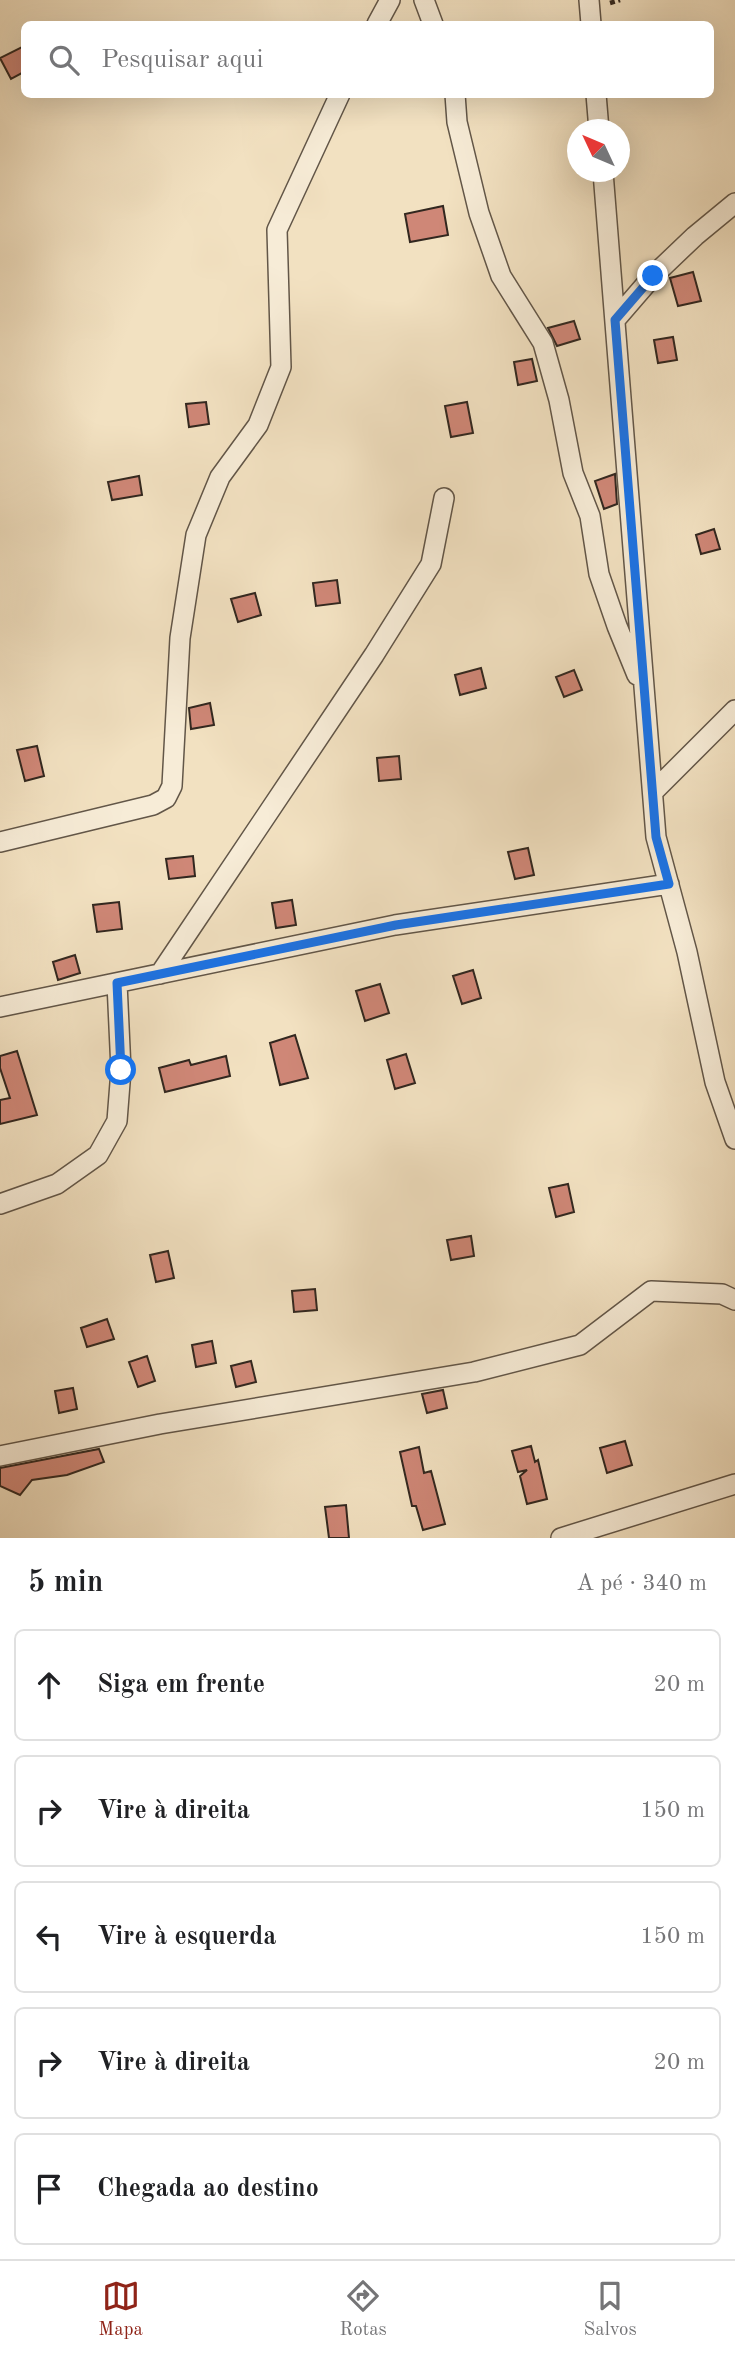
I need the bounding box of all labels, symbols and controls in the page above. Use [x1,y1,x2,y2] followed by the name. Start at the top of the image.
[21,21,714,98] search box
[45,41,83,79] icon: search
[101,47,263,73] text: Pesquisar aqui
[567,119,630,182] north arrow
[637,260,668,291] route end
[105,1054,136,1085] route start
[28,1568,103,1598] text: 5 min
[576,1572,707,1595] text: A pé · 340 m
[30,1666,68,1704] icon: ahead
[97,1672,265,1698] text: Siga em frente
[654,1673,705,1696] text: 20 m
[30,1792,68,1830] icon: right
[97,1798,250,1824] text: Vire à direita
[640,1799,705,1822] text: 150 m
[30,1918,68,1956] icon: left
[97,1924,277,1950] text: Vire à esquerda
[640,1925,705,1948] text: 150 m
[30,2044,68,2082] icon: right
[97,2050,250,2076] text: Vire à direita
[654,2051,705,2074] text: 20 m
[30,2170,68,2208] icon: arrive
[97,2176,319,2202] text: Chegada ao destino
[98,2277,143,2342] tab: Mapa
[340,2277,387,2342] tab: Rotas
[584,2277,637,2342] tab: Salvos

